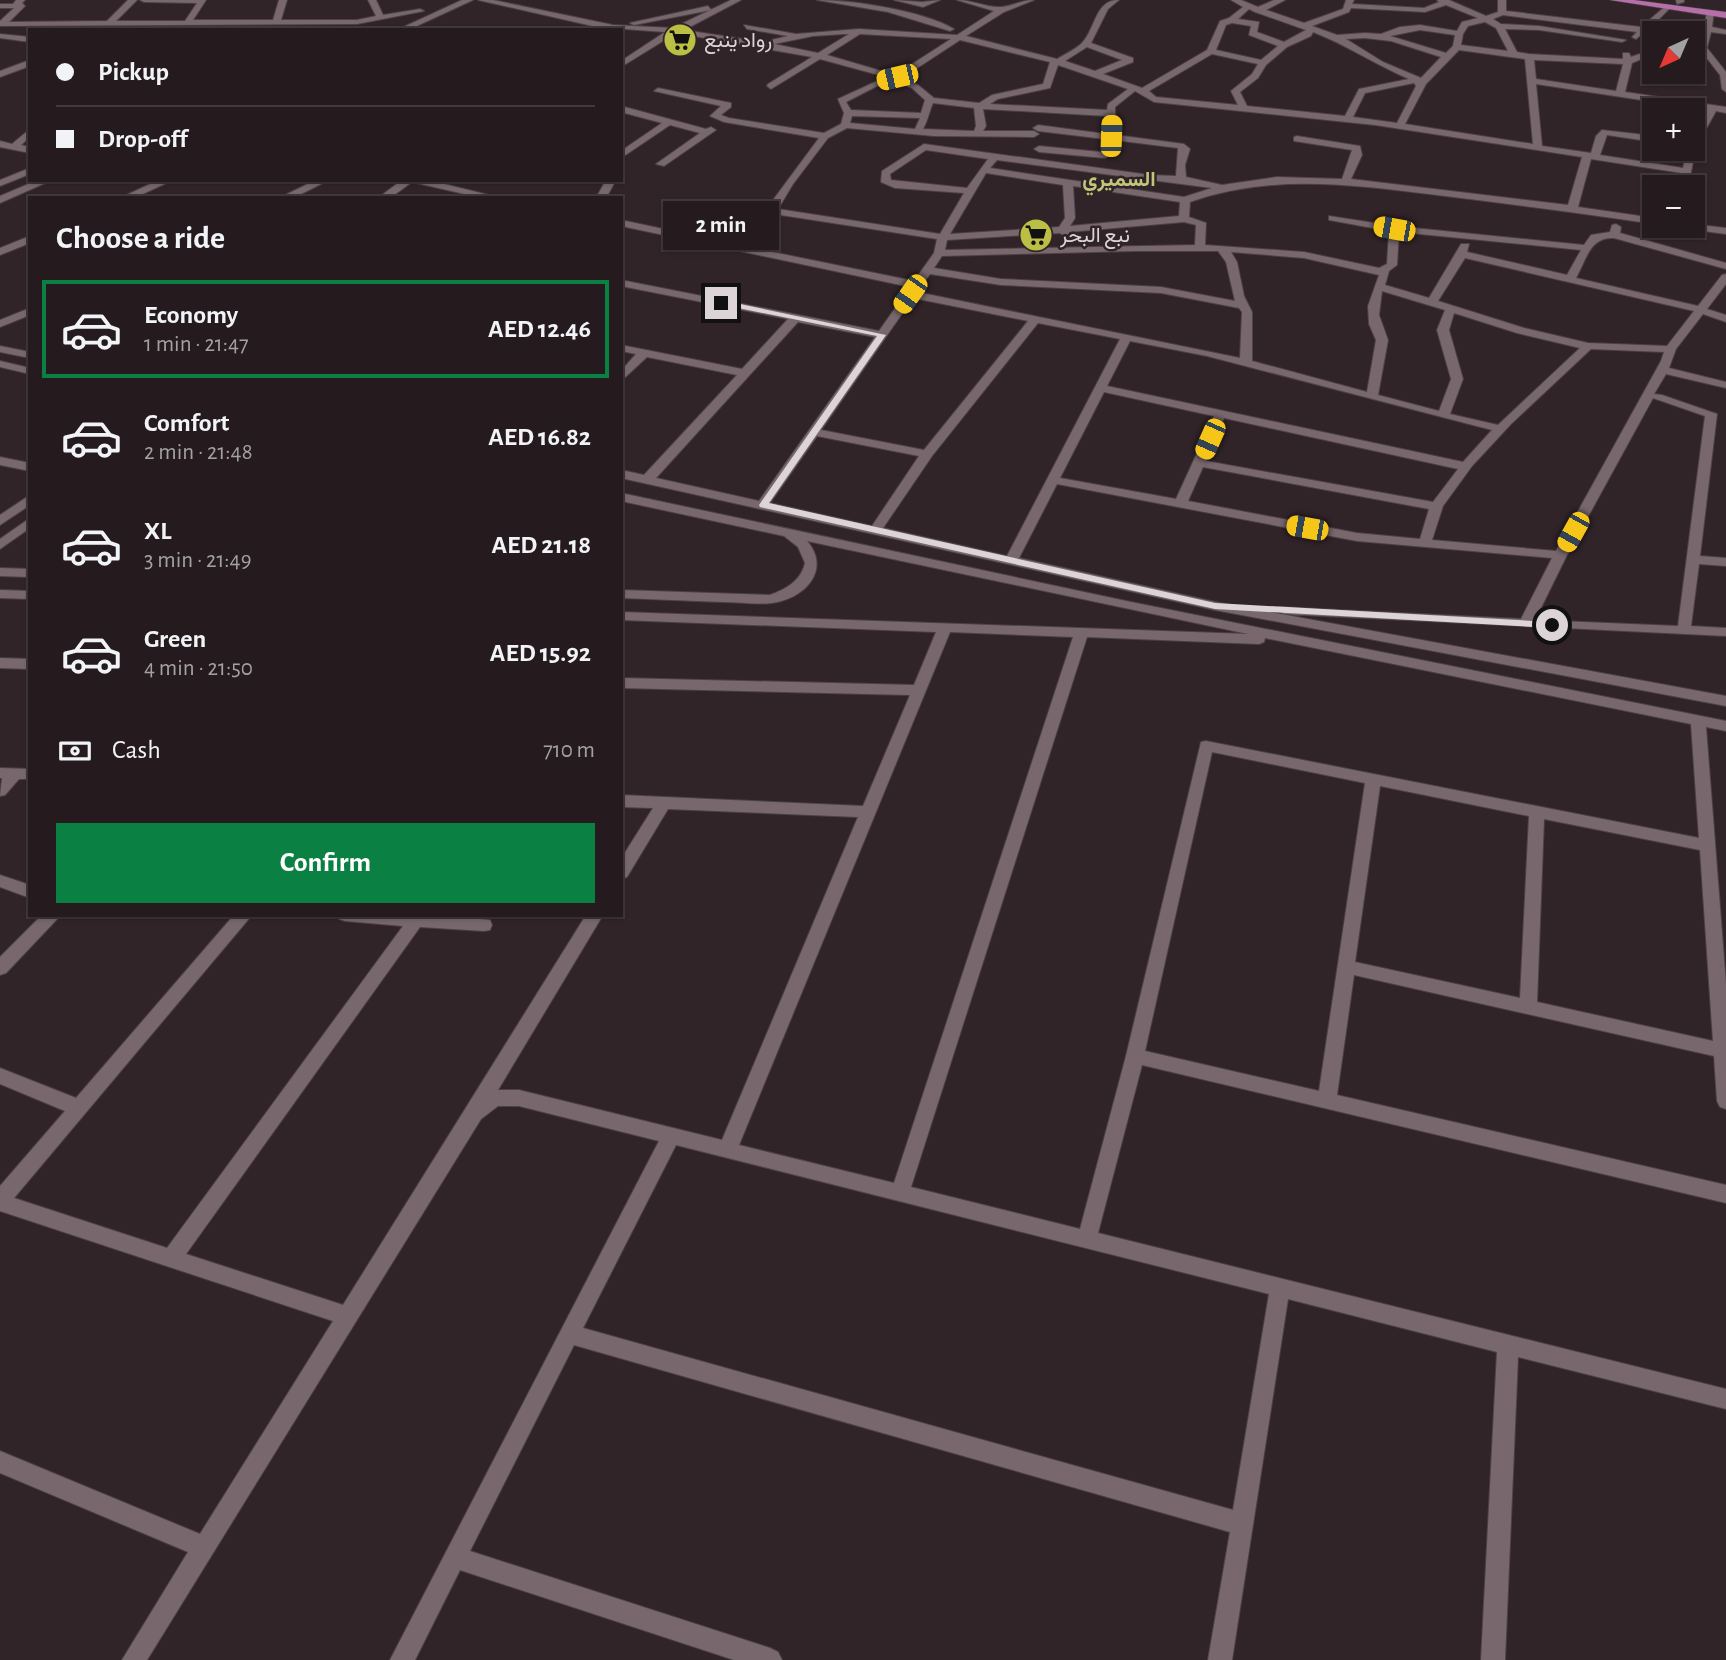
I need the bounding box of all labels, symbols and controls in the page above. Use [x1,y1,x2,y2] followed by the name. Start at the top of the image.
[661,21,699,59] supermarket icon: رواد ينبع
[1642,21,1704,84] north arrow
[1642,21,1705,238] map controls
[704,30,772,54] place label: رواد ينبع
[98,59,169,85] text: Pickup
[875,62,920,92] car
[1642,98,1705,161] button: +
[1100,115,1123,157] car
[98,126,187,152] text: Drop-off
[1082,169,1156,196] district label: السميري
[1642,175,1705,238] button: −
[663,202,779,250] callout: 2 min
[695,214,747,237] text: 2 min
[1372,215,1417,243] car
[1017,216,1055,254] supermarket icon: نبع البحر
[56,222,225,254] text: Choose a ride
[1059,225,1130,249] place label: نبع البحر
[890,271,931,317] car
[705,287,737,319] route end
[60,298,123,361] icon: car
[144,302,238,328] text: Economy
[488,316,591,342] text: AED 12.46
[144,333,249,356] text: 1 min · 21:47
[60,406,123,469] icon: car
[144,410,229,436] text: Comfort
[1192,416,1229,462] car
[488,424,591,450] text: AED 16.82
[144,441,253,464] text: 2 min · 21:48
[1554,509,1593,555] car
[60,514,123,577] icon: car
[1285,514,1330,542] car
[144,518,171,544] text: XL
[491,532,591,558] text: AED 21.18
[144,549,251,572] text: 3 min · 21:49
[1536,609,1568,641] route start
[60,622,123,685] icon: car
[144,626,206,652] text: Green
[490,640,591,666] text: AED 15.92
[144,657,253,680] text: 4 min · 21:50
[56,732,94,770] icon: cash
[112,737,161,763] text: Cash
[543,739,595,762] text: 710 m
[56,823,595,903] button: Confirm

